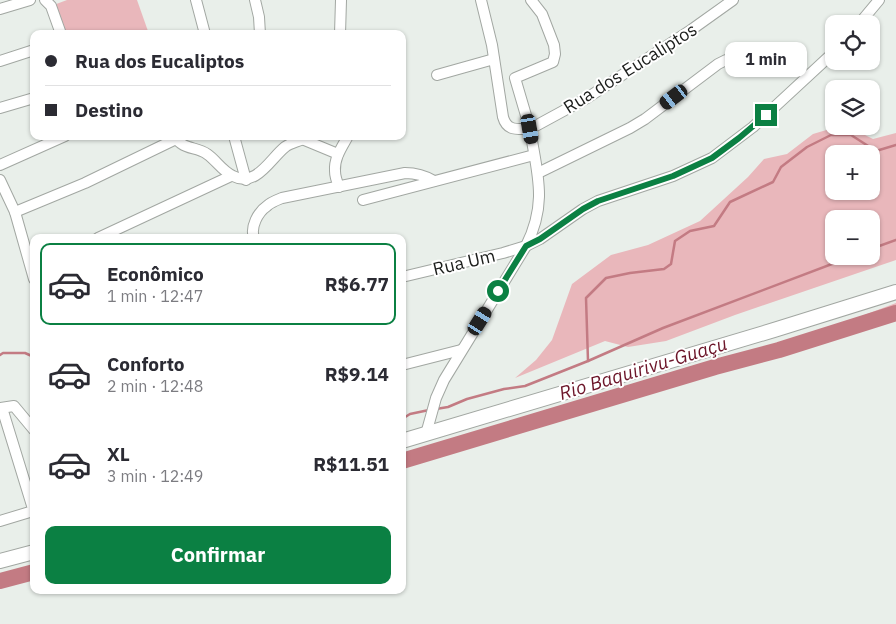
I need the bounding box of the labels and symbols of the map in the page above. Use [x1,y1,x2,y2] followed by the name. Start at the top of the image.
[559,18,701,118] street label: Rua dos Eucaliptos
[725,42,807,78] callout: 1 min
[657,82,690,112] car
[755,104,777,126] route end
[520,113,539,145] car
[430,244,498,280] street label: Rua Um
[487,280,509,302] route start
[465,304,494,338] car
[556,331,730,405] water label: Rio Baquirivu-Guaçu

